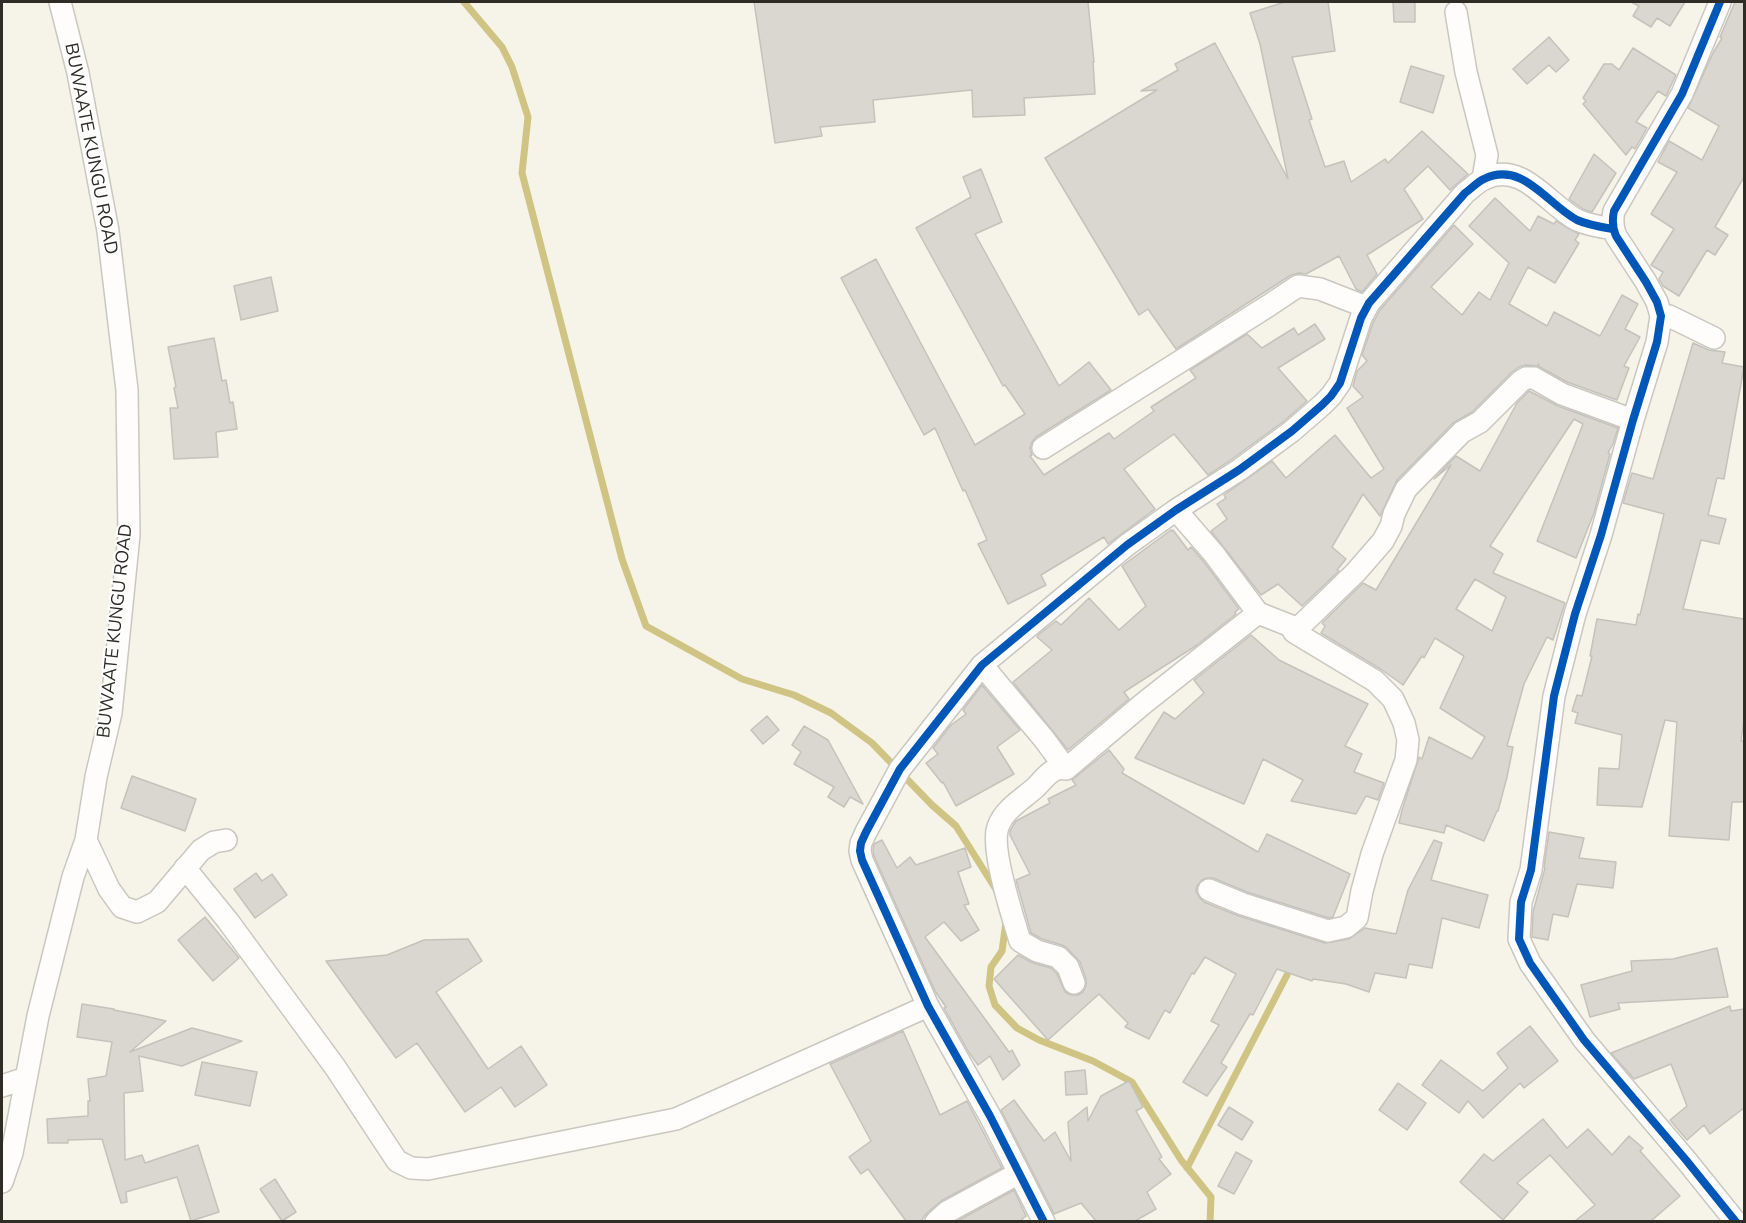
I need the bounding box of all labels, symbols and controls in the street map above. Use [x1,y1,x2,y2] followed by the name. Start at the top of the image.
[59,41,121,257] street label: BUWAATE KUNGU ROAD
[94,523,138,739] street label: BUWAATE KUNGU ROAD

